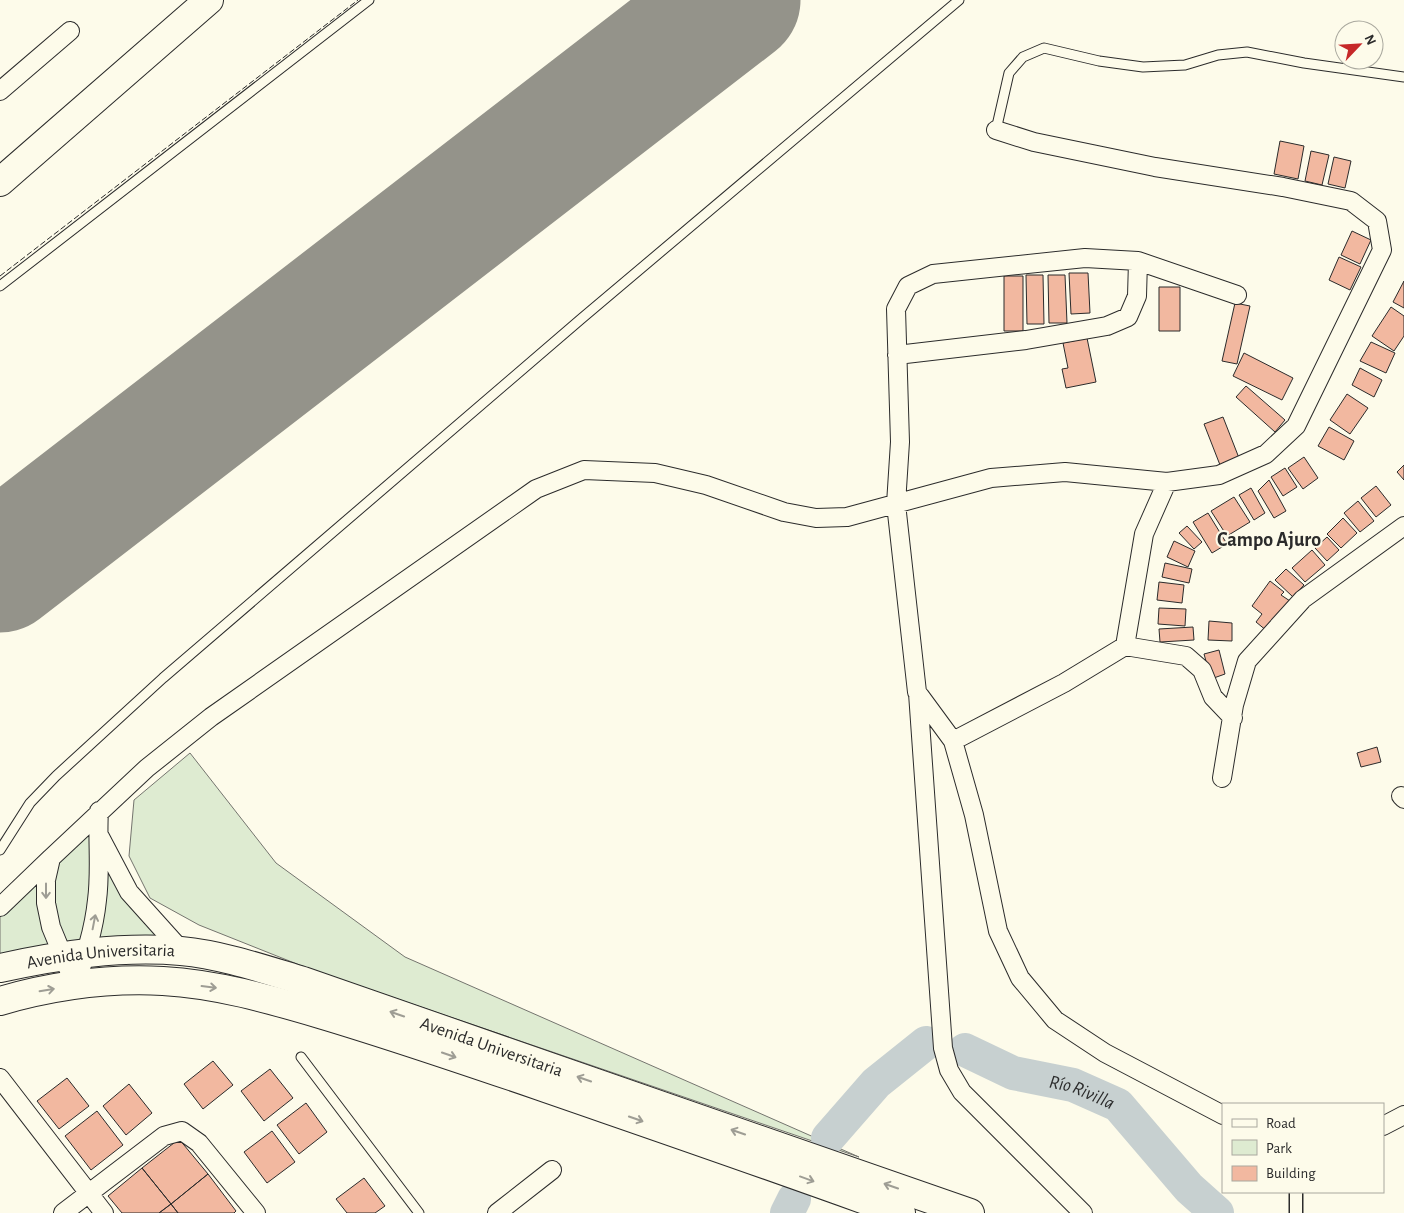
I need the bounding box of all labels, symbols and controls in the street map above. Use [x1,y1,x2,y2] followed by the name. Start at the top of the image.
[1334,20,1384,70] north arrow
[1361,33,1378,47] text: N
[1217,530,1321,550] district label: Campo Ajuro
[41,882,51,899] one-way arrow
[90,915,99,931] one-way arrow
[25,942,176,972] street label: Avenida Universitaria
[201,982,217,992] one-way arrow
[39,985,55,995] one-way arrow
[390,1009,406,1018] one-way arrow
[418,1014,565,1081] street label: Avenida Universitaria
[441,1051,456,1060] one-way arrow
[576,1073,592,1083] one-way arrow
[1048,1073,1117,1113] water label: Río Rivilla
[1222,1103,1384,1193] legend
[628,1115,643,1124] one-way arrow
[1266,1116,1296,1131] text: Road
[730,1127,746,1136] one-way arrow
[1266,1141,1292,1156] text: Park
[1266,1166,1316,1181] text: Building
[799,1175,814,1184] one-way arrow
[883,1181,899,1191] one-way arrow

